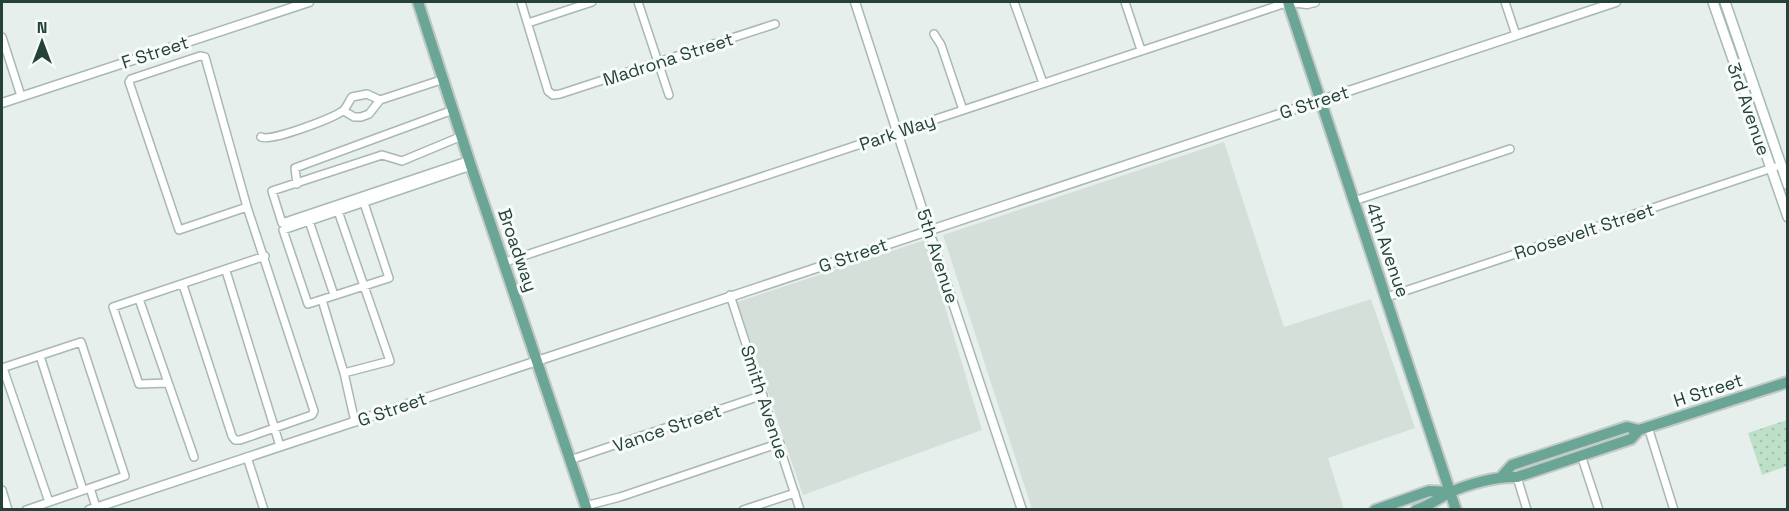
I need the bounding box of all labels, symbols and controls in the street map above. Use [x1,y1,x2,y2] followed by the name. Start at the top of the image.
[12,12,72,72] north arrow
[37,17,47,38] text: N
[600,27,736,91] street label: Madrona Street
[118,30,192,74] street label: F Street
[1722,59,1776,159] street label: 3rd Avenue
[1276,80,1352,124] street label: G Street
[856,108,938,156] street label: Park Way
[1511,198,1657,264] street label: Roosevelt Street
[1361,200,1415,300] street label: 4th Avenue
[493,205,543,295] street label: Broadway
[912,206,964,306] street label: 5th Avenue
[815,232,891,278] street label: G Street
[736,342,794,462] street label: Smith Avenue
[1670,368,1746,412] street label: H Street
[354,386,430,432] street label: G Street
[610,399,724,457] street label: Vance Street

